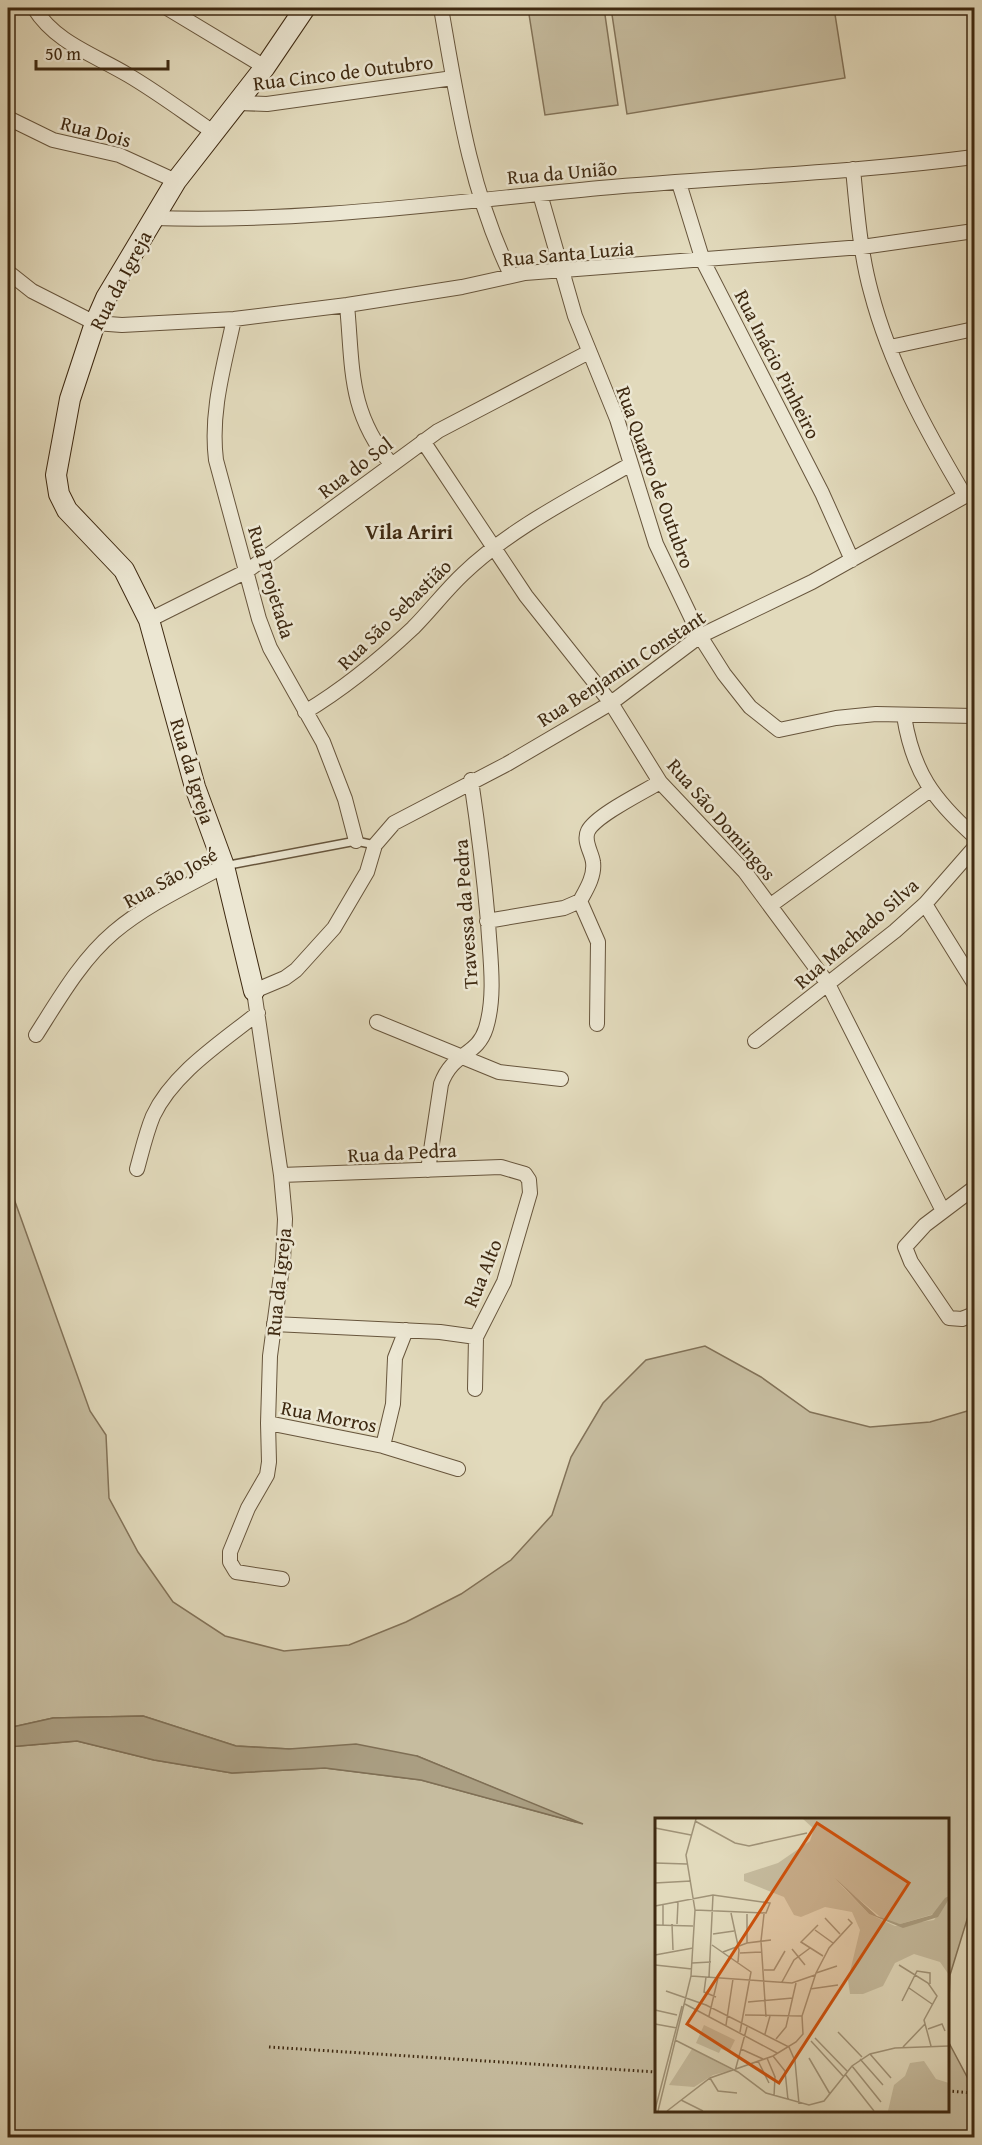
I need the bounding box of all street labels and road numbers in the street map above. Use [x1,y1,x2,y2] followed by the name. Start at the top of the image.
[251,47,435,97] street label: Rua Cinco de Outubro
[57,108,135,154] street label: Rua Dois
[506,153,618,191] street label: Rua da União
[82,225,159,335] street label: Rua da Igreja
[501,233,636,273] street label: Rua Santa Luzia
[728,284,828,444] street label: Rua Inácio Pinheiro
[610,382,702,572] street label: Rua Quatro de Outubro
[312,429,399,505] street label: Rua do Sol
[241,522,303,642] street label: Rua Projetada
[330,552,458,676] street label: Rua São Sebastião
[531,603,711,733] street label: Rua Benjamin Constant
[163,715,223,828] street label: Rua da Igreja
[661,752,783,887] street label: Rua São Domingos
[445,838,485,990] street label: Travessa da Pedra
[118,839,222,915] street label: Rua São José
[787,870,925,995] street label: Rua Machado Silva
[347,1135,458,1169] street label: Rua da Pedra
[258,1226,298,1338] street label: Rua da Igreja
[455,1235,509,1311] street label: Rua Alto
[279,1393,379,1440] street label: Rua Morros

